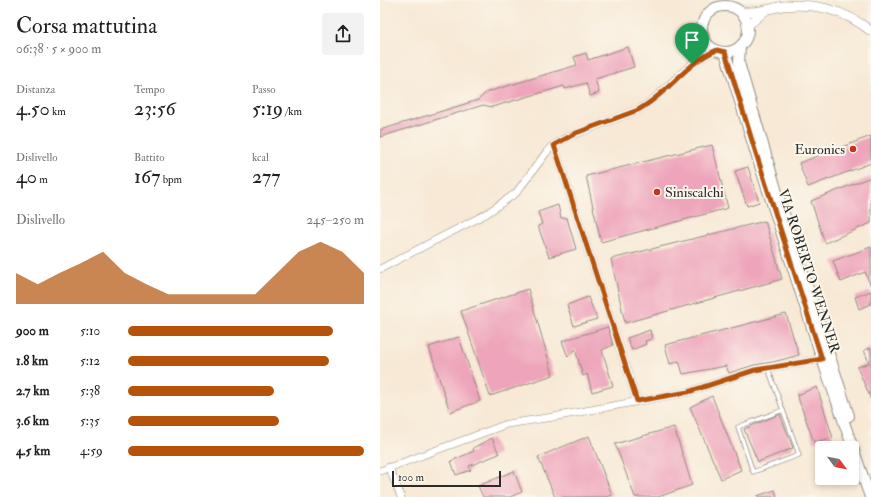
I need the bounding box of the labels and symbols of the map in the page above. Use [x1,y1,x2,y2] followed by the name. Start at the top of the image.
[675,23,709,64] pin
[794,141,845,158] place label: Euronics
[848,144,858,154] marker: Euronics
[665,184,724,201] place label: Siniscalchi
[652,187,662,197] marker: Siniscalchi
[774,187,844,356] street label: VIA ROBERTO WENNER
[815,441,859,485] north arrow
[392,469,501,488] scale bar

